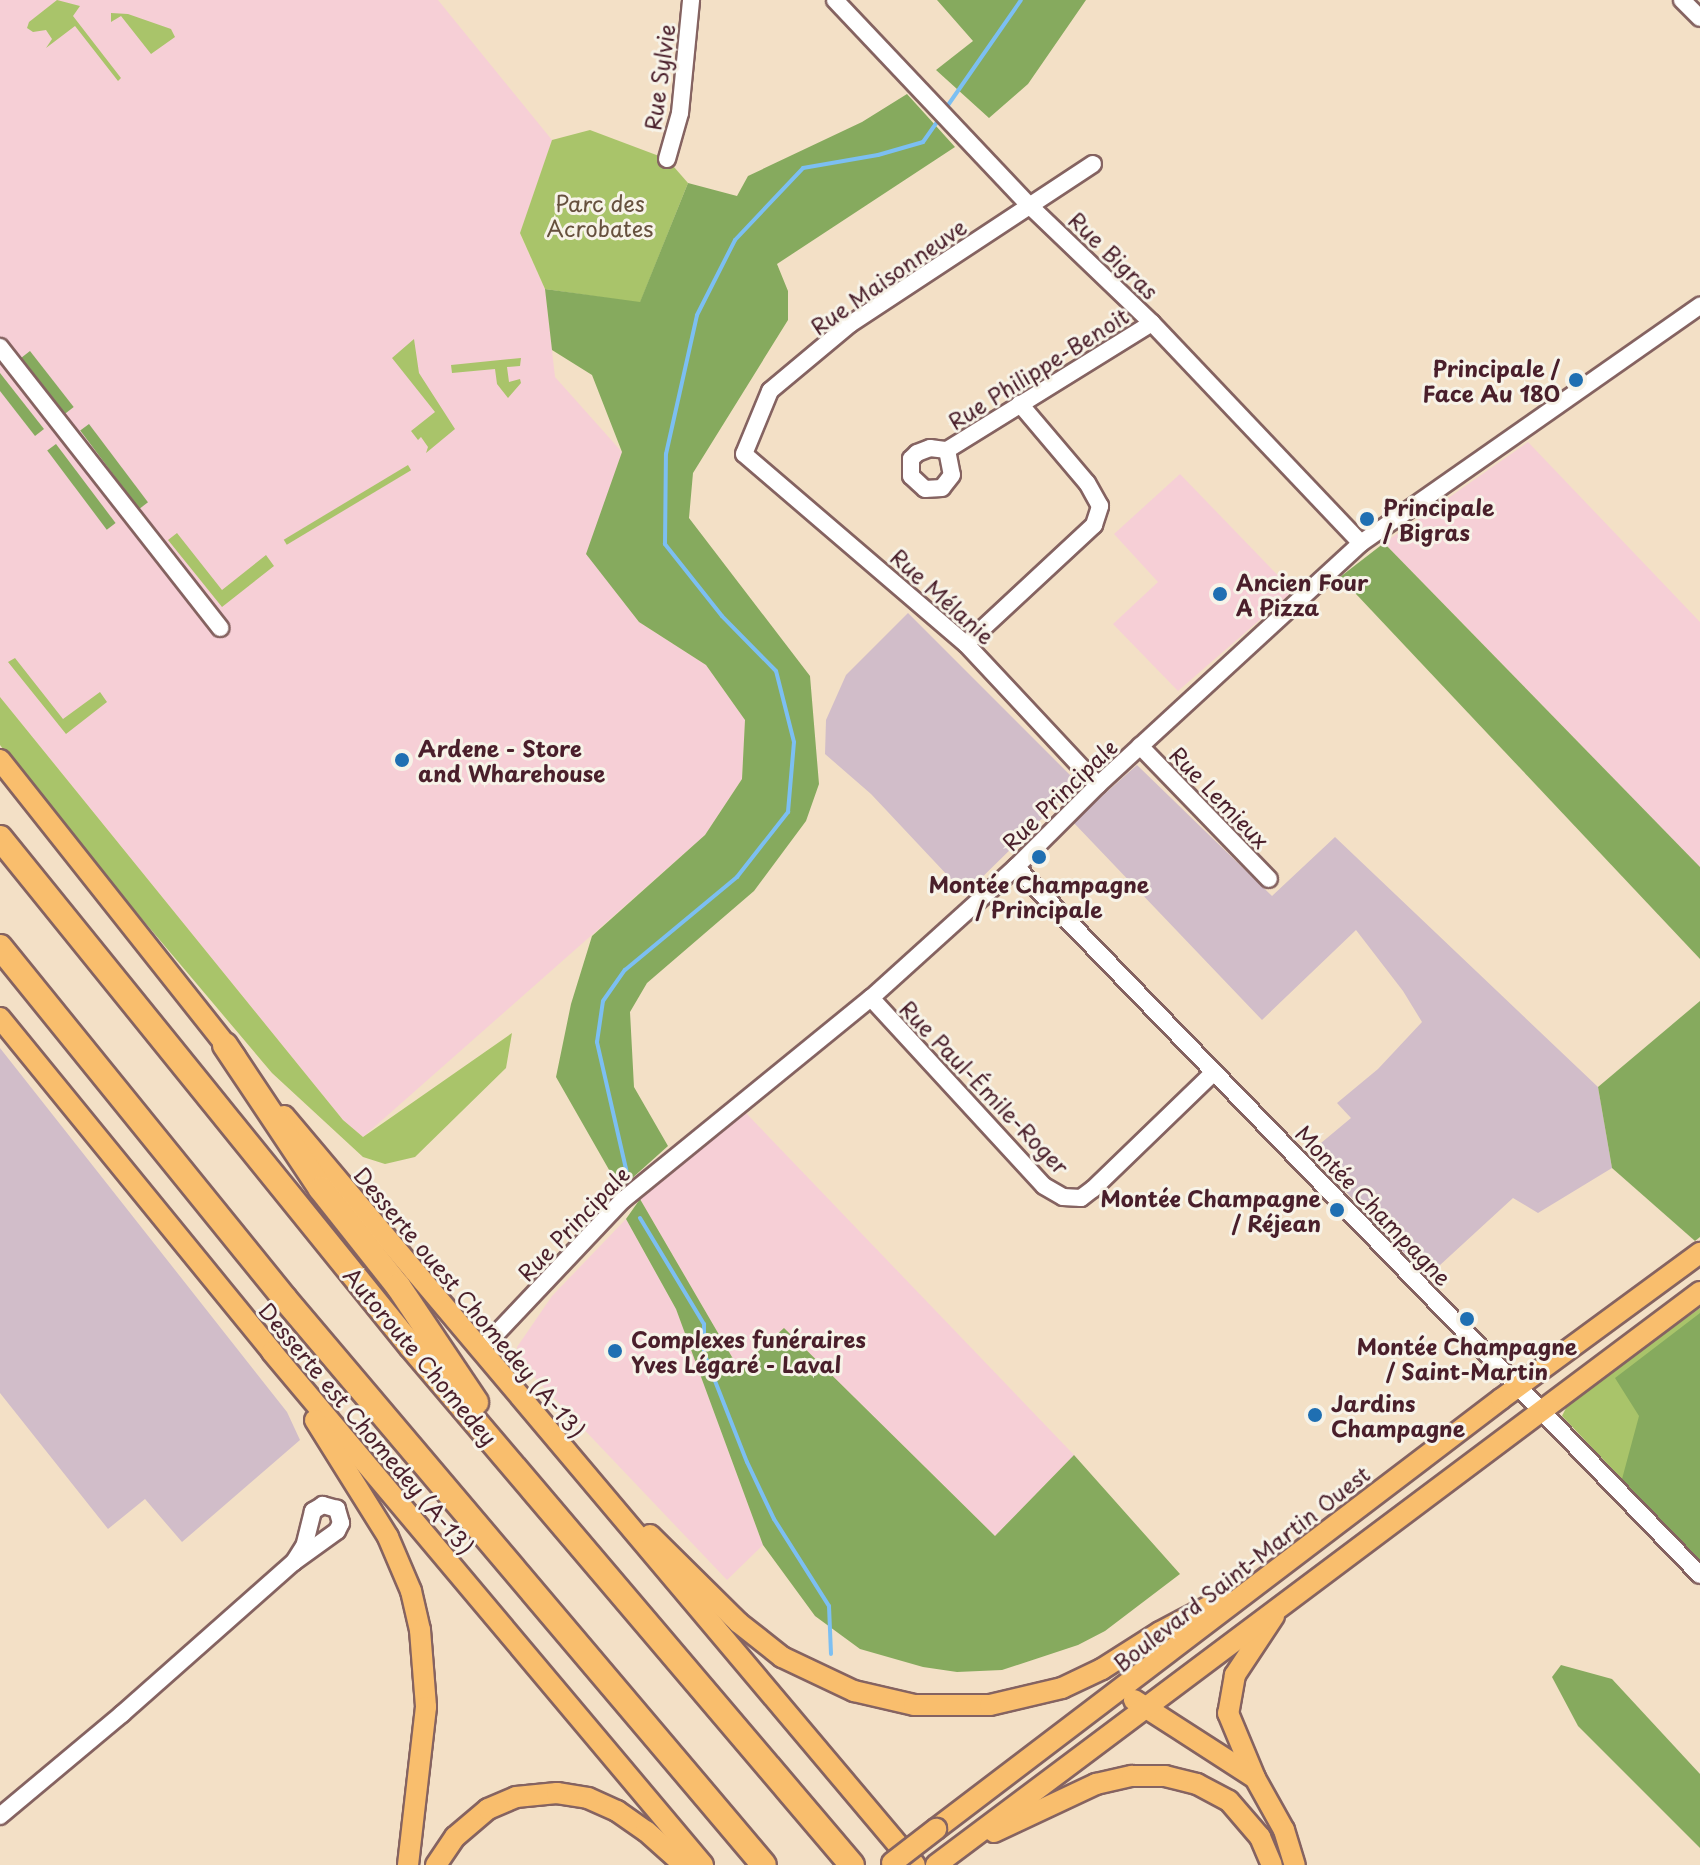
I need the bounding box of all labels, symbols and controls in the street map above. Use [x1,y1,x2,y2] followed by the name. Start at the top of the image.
[638,21,680,133] street label: Rue Sylvie
[547,189,653,240] park label: Parc des Acrobates
[1064,206,1164,304] street label: Rue Bigras
[804,212,972,340] street label: Rue Maisonneuve
[942,301,1134,435] street label: Rue Philippe-Benoit
[1423,354,1560,406] place label: Principale / Face Au 180
[1567,371,1585,389] marker: Principale / Face Au 180
[1383,493,1494,544] place label: Principale / Bigras
[1358,510,1376,528] marker: Principale / Bigras
[886,543,1000,649] street label: Rue Mélanie
[1236,568,1369,620] place label: Ancien Four A Pizza
[1211,585,1229,603] marker: Ancien Four A Pizza
[995,732,1123,856] street label: Rue Principale
[418,734,605,786] place label: Ardene - Store and Wharehouse
[1165,741,1275,853] street label: Rue Lemieux
[393,751,411,769] marker: Ardene - Store and Wharehouse
[1030,848,1048,866] marker: Montée Champagne / Principale
[928,870,1150,922] place label: Montée Champagne / Principale
[895,994,1075,1180] street label: Rue Paul-Émile-Roger
[1290,1119,1458,1291] street label: Montée Champagne
[511,1159,635,1287] street label: Rue Principale
[348,1160,592,1444] street label: Desserte ouest Chomedey (A-13)
[1098,1184,1321,1236] place label: Montée Champagne / Réjean
[1328,1201,1346,1219] marker: Montée Champagne / Réjean
[339,1262,503,1450] street label: Autoroute Chomedey
[253,1296,481,1560] street label: Desserte est Chomedey (A-13)
[1458,1310,1476,1328] marker: Montée Champagne / Saint-Martin
[631,1325,868,1376] place label: Complexes funéraires Yves Légaré - Laval
[1356,1332,1578,1384] place label: Montée Champagne / Saint-Martin
[606,1342,624,1360] marker: Complexes funéraires Yves Légaré - Laval
[1331,1389,1465,1440] place label: Jardins Champagne
[1306,1406,1324,1424] marker: Jardins Champagne
[1107,1459,1375,1677] street label: Boulevard Saint-Martin Ouest

